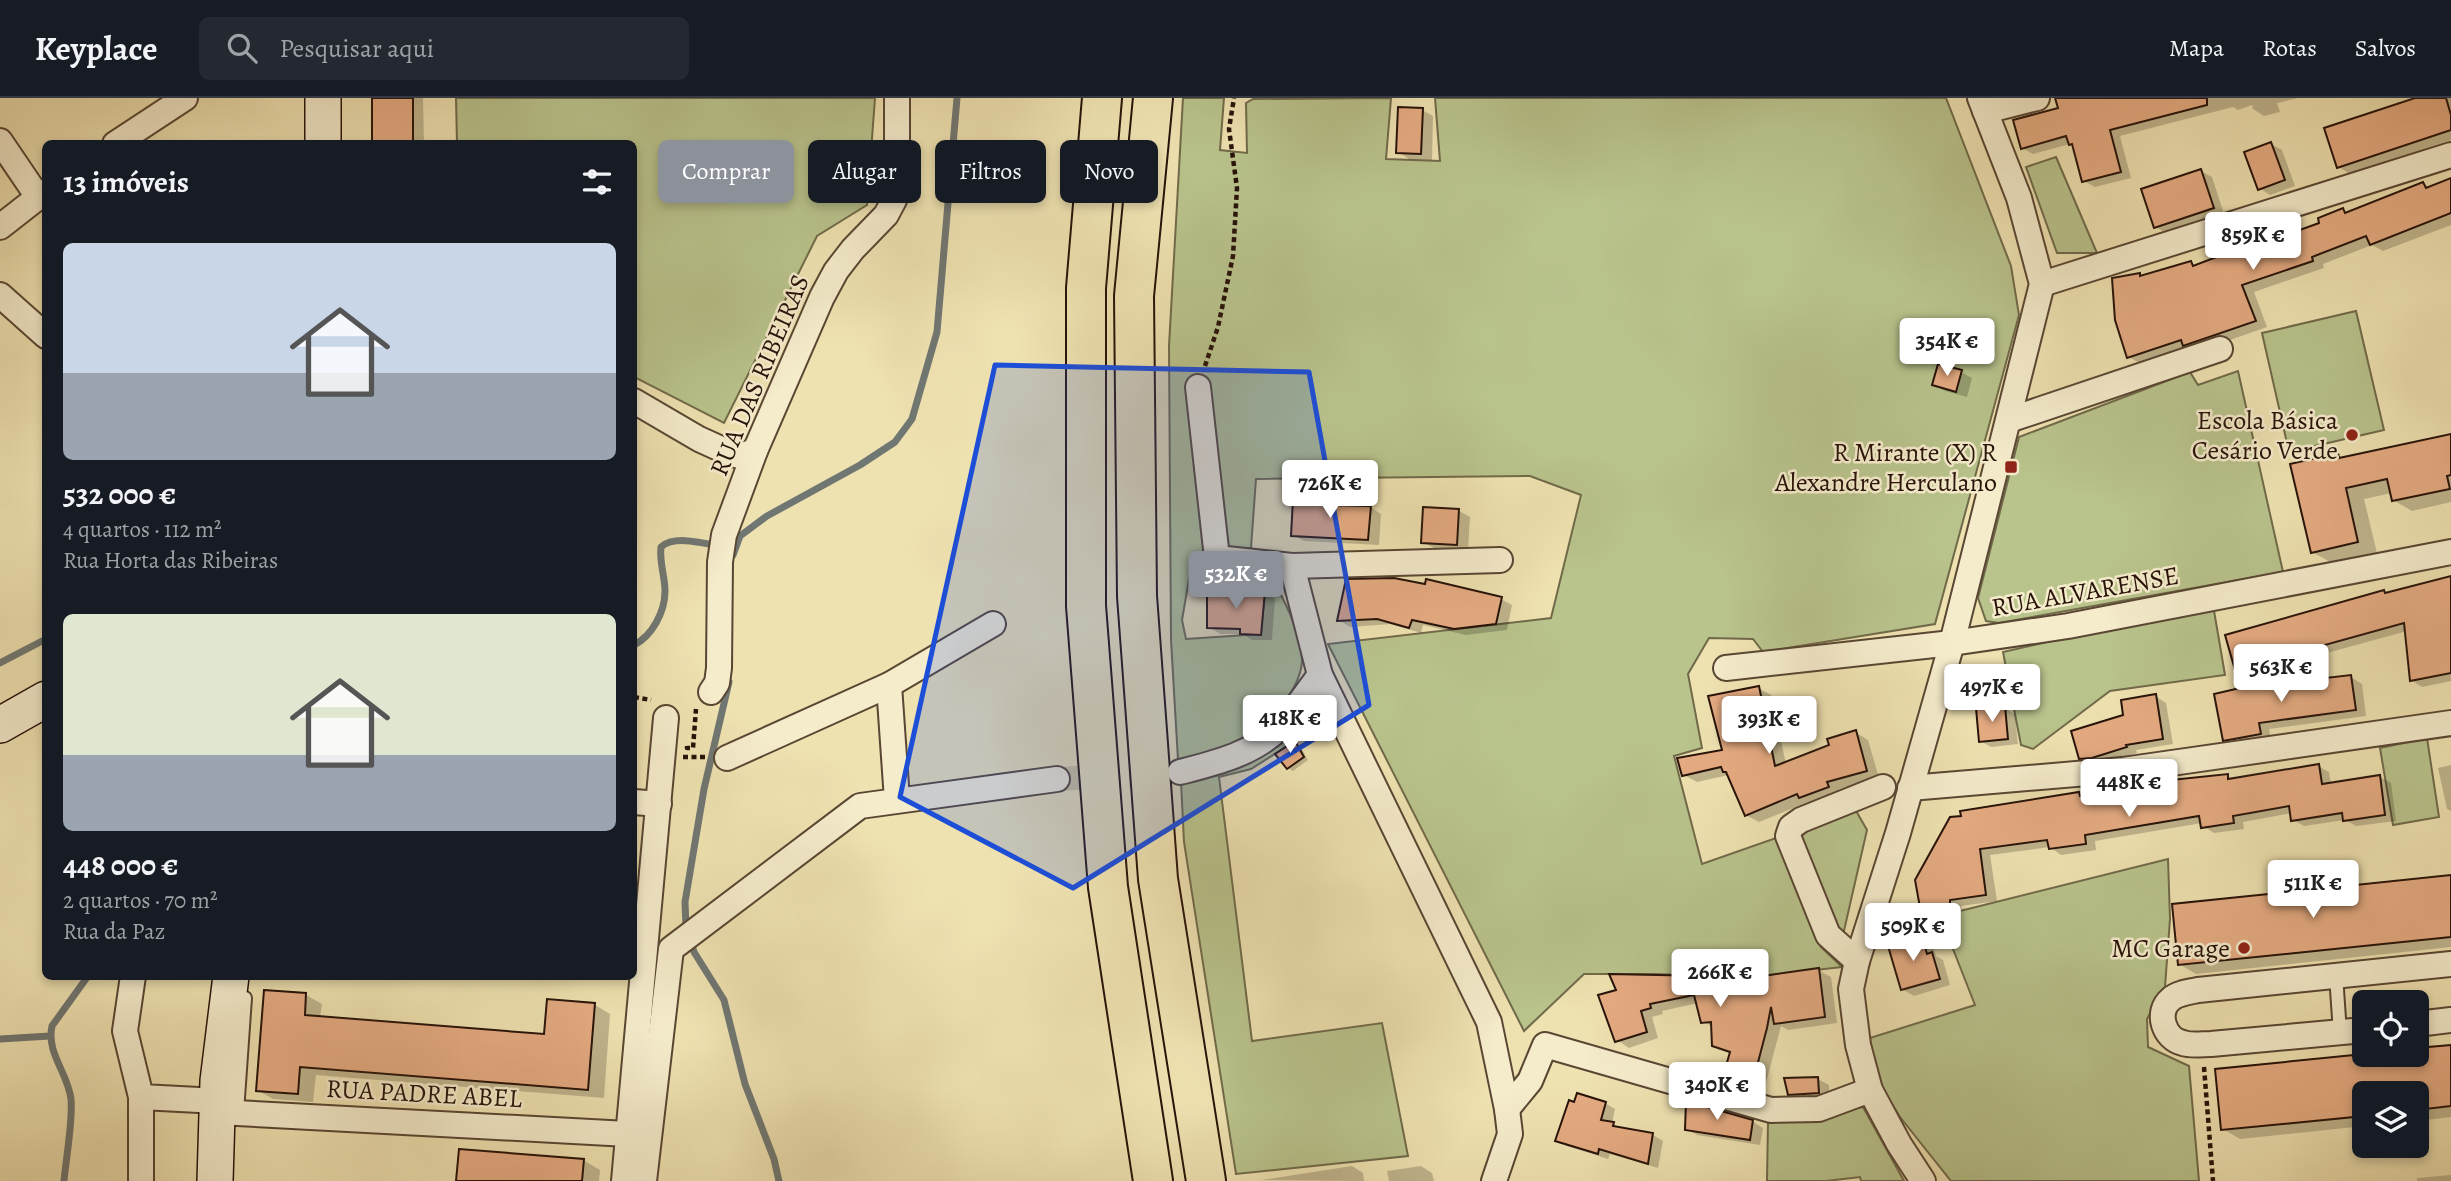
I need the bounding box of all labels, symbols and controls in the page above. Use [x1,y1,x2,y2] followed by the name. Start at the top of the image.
[199,17,689,80] search box
[35,26,157,71] text: Keyplace
[223,29,261,67] icon: search
[279,31,434,66] text: Pesquisar aqui
[2169,32,2224,64] text: Mapa
[2262,32,2317,64] text: Rotas
[2355,32,2416,64] text: Salvos
[658,140,794,203] chip: Comprar
[808,140,921,203] chip: Alugar
[935,140,1046,203] chip: Filtros
[1060,140,1158,203] chip: Novo
[63,162,189,202] text: 13 imóveis
[578,163,616,201] icon: filters
[2196,212,2310,272] pin: 859K €
[2221,219,2285,250] text: 859K €
[701,269,818,481] street label: RUA DAS RIBEIRAS
[277,289,403,415] icon: home
[1890,318,2004,378] pin: 354K €
[1916,325,1978,356] text: 354K €
[2192,403,2338,468] place label: Escola Básica Cesário Verde
[2344,427,2360,443] marker: Escola Básica Cesário Verde
[1774,435,1997,500] place label: R Mirante (X) R Alexandre Herculano
[2003,459,2019,475] marker: R Mirante (X) R Alexandre Herculano
[1273,460,1387,520] pin: 726K €
[1298,467,1362,498] text: 726K €
[63,474,176,514] text: 532 000 €
[63,514,222,545] text: 4 quartos · 112 m²
[63,545,278,576] text: Rua Horta das Ribeiras
[1179,552,1293,611] pin: 532K €
[1204,558,1268,589] text: 532K €
[1989,558,2181,625] street label: RUA ALVARENSE
[2224,644,2338,704] pin: 563K €
[2250,651,2312,682] text: 563K €
[277,660,403,786] icon: home
[1935,664,2049,724] pin: 497K €
[1960,671,2024,702] text: 497K €
[1233,696,1347,755] pin: 418K €
[1712,696,1826,756] pin: 393K €
[1259,702,1321,733] text: 418K €
[1738,703,1800,734] text: 393K €
[2072,760,2186,819] pin: 448K €
[2097,766,2161,797] text: 448K €
[63,845,179,885] text: 448 000 €
[2256,860,2370,920] pin: 511K €
[2284,867,2342,898] text: 511K €
[63,885,217,916] text: 2 quartos · 70 m²
[1856,904,1970,963] pin: 509K €
[1881,910,1945,941] text: 509K €
[63,916,165,947] text: Rua da Paz
[2111,931,2230,966] place label: MC Garage
[2236,940,2252,956] marker: MC Garage
[1663,950,1777,1009] pin: 266K €
[1688,956,1752,987] text: 266K €
[2352,990,2429,1158] map controls
[2352,990,2429,1067] button: locate
[1660,1062,1774,1122] pin: 340K €
[1685,1069,1749,1100] text: 340K €
[325,1071,524,1116] street label: RUA PADRE ABEL
[2352,1081,2429,1158] button: layers

